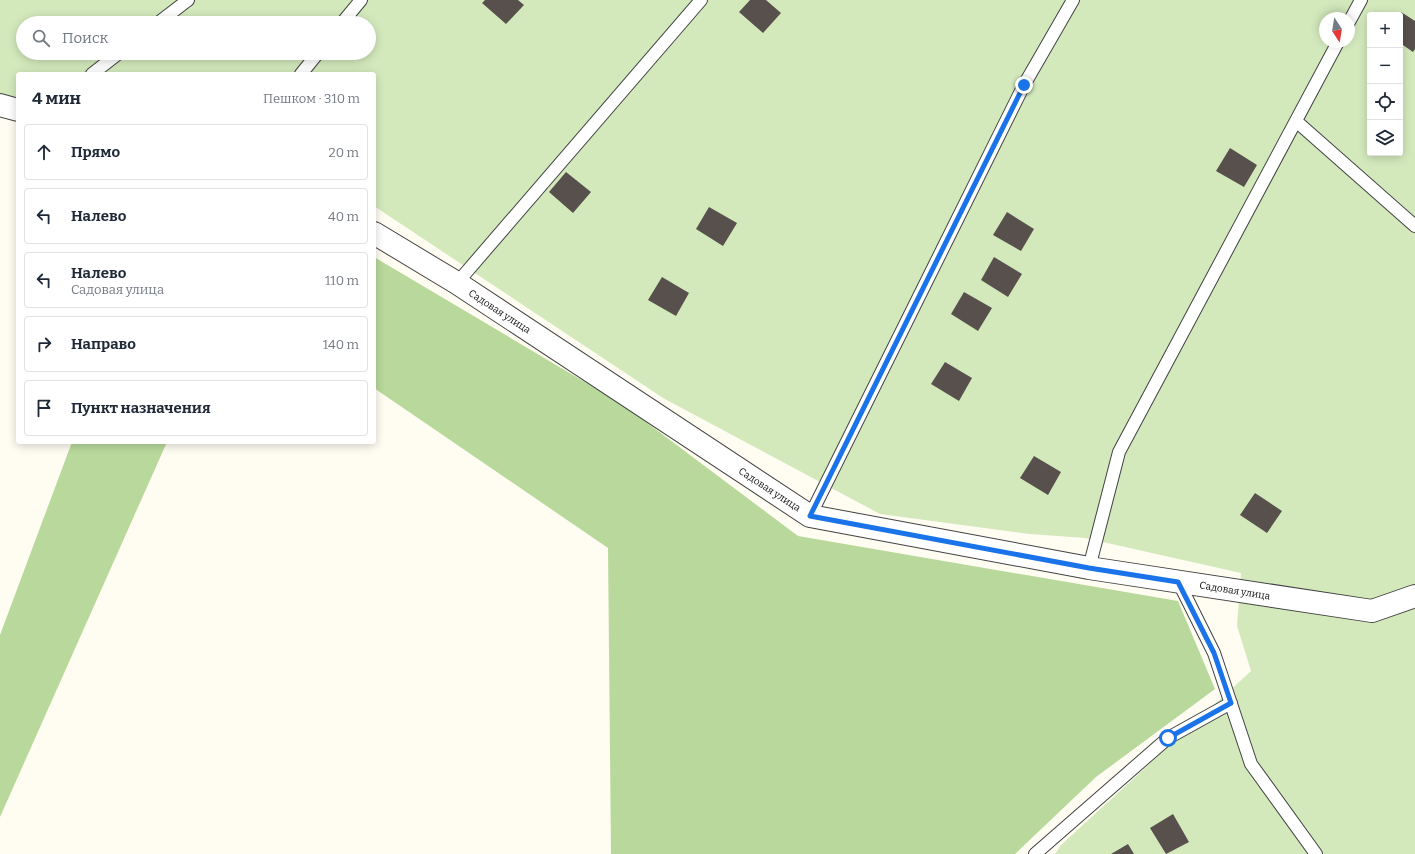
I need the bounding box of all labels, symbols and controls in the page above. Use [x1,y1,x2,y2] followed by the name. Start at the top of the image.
[1319,12,1355,48] north arrow
[1367,12,1403,156] map controls
[1367,12,1403,48] button: +
[16,16,376,60] search box
[30,27,52,49] icon: search
[62,29,108,47] text: Поиск
[1367,48,1403,84] button: −
[1015,76,1033,94] route end
[1367,84,1403,120] button: locate
[32,88,81,109] text: 4 мин
[263,91,360,106] text: Пешком · 310 m
[1367,120,1403,156] button: layers
[33,141,55,163] icon: ahead
[71,143,120,161] text: Прямо
[329,145,359,160] text: 20 m
[33,205,55,227] icon: left
[71,207,126,225] text: Налево
[328,209,359,224] text: 40 m
[71,264,126,282] text: Налево
[33,269,55,291] icon: left
[325,273,359,288] text: 110 m
[71,282,164,297] text: Садовая улица
[466,287,533,337] street label: Садовая улица
[33,333,55,355] icon: right
[71,335,136,353] text: Направо
[323,337,359,352] text: 140 m
[33,397,55,419] icon: arrive
[71,399,211,417] text: Пункт назначения
[736,465,803,515] street label: Садовая улица
[1199,579,1272,603] street label: Садовая улица
[1159,729,1177,747] route start

